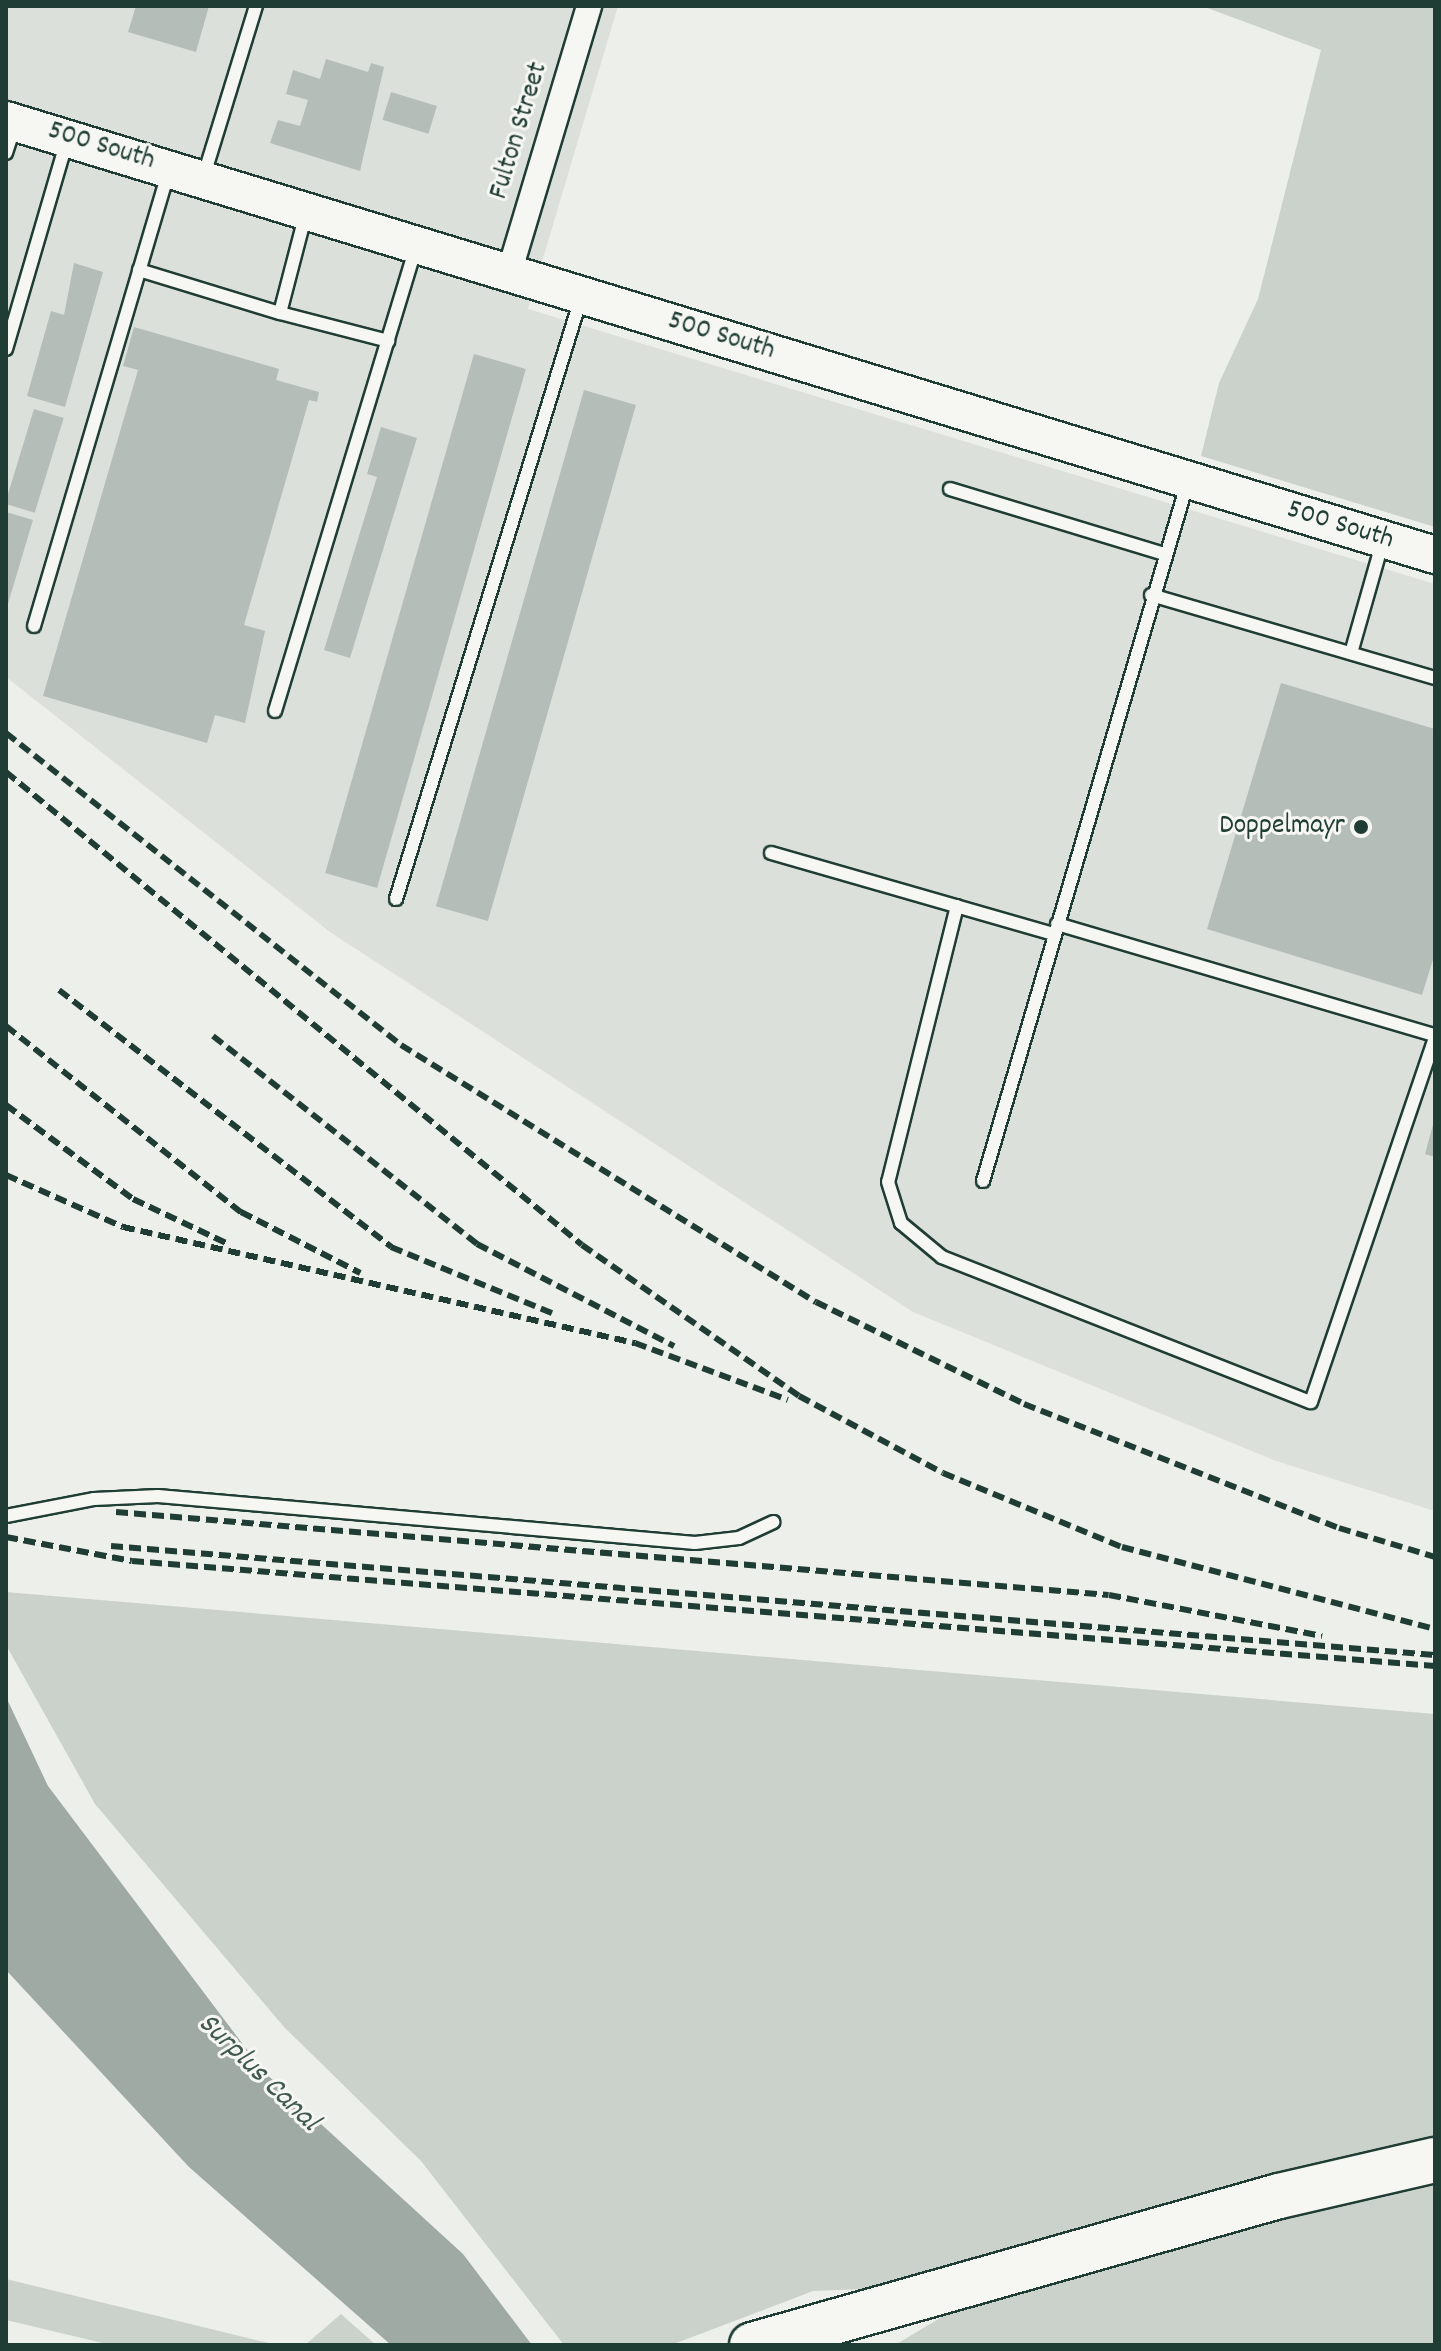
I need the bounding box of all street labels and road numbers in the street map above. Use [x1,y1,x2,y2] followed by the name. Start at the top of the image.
[483,58,557,204] street label: Fulton Street
[44,115,158,179] street label: 500 South
[664,305,778,369] street label: 500 South
[1283,494,1397,558] street label: 500 South

